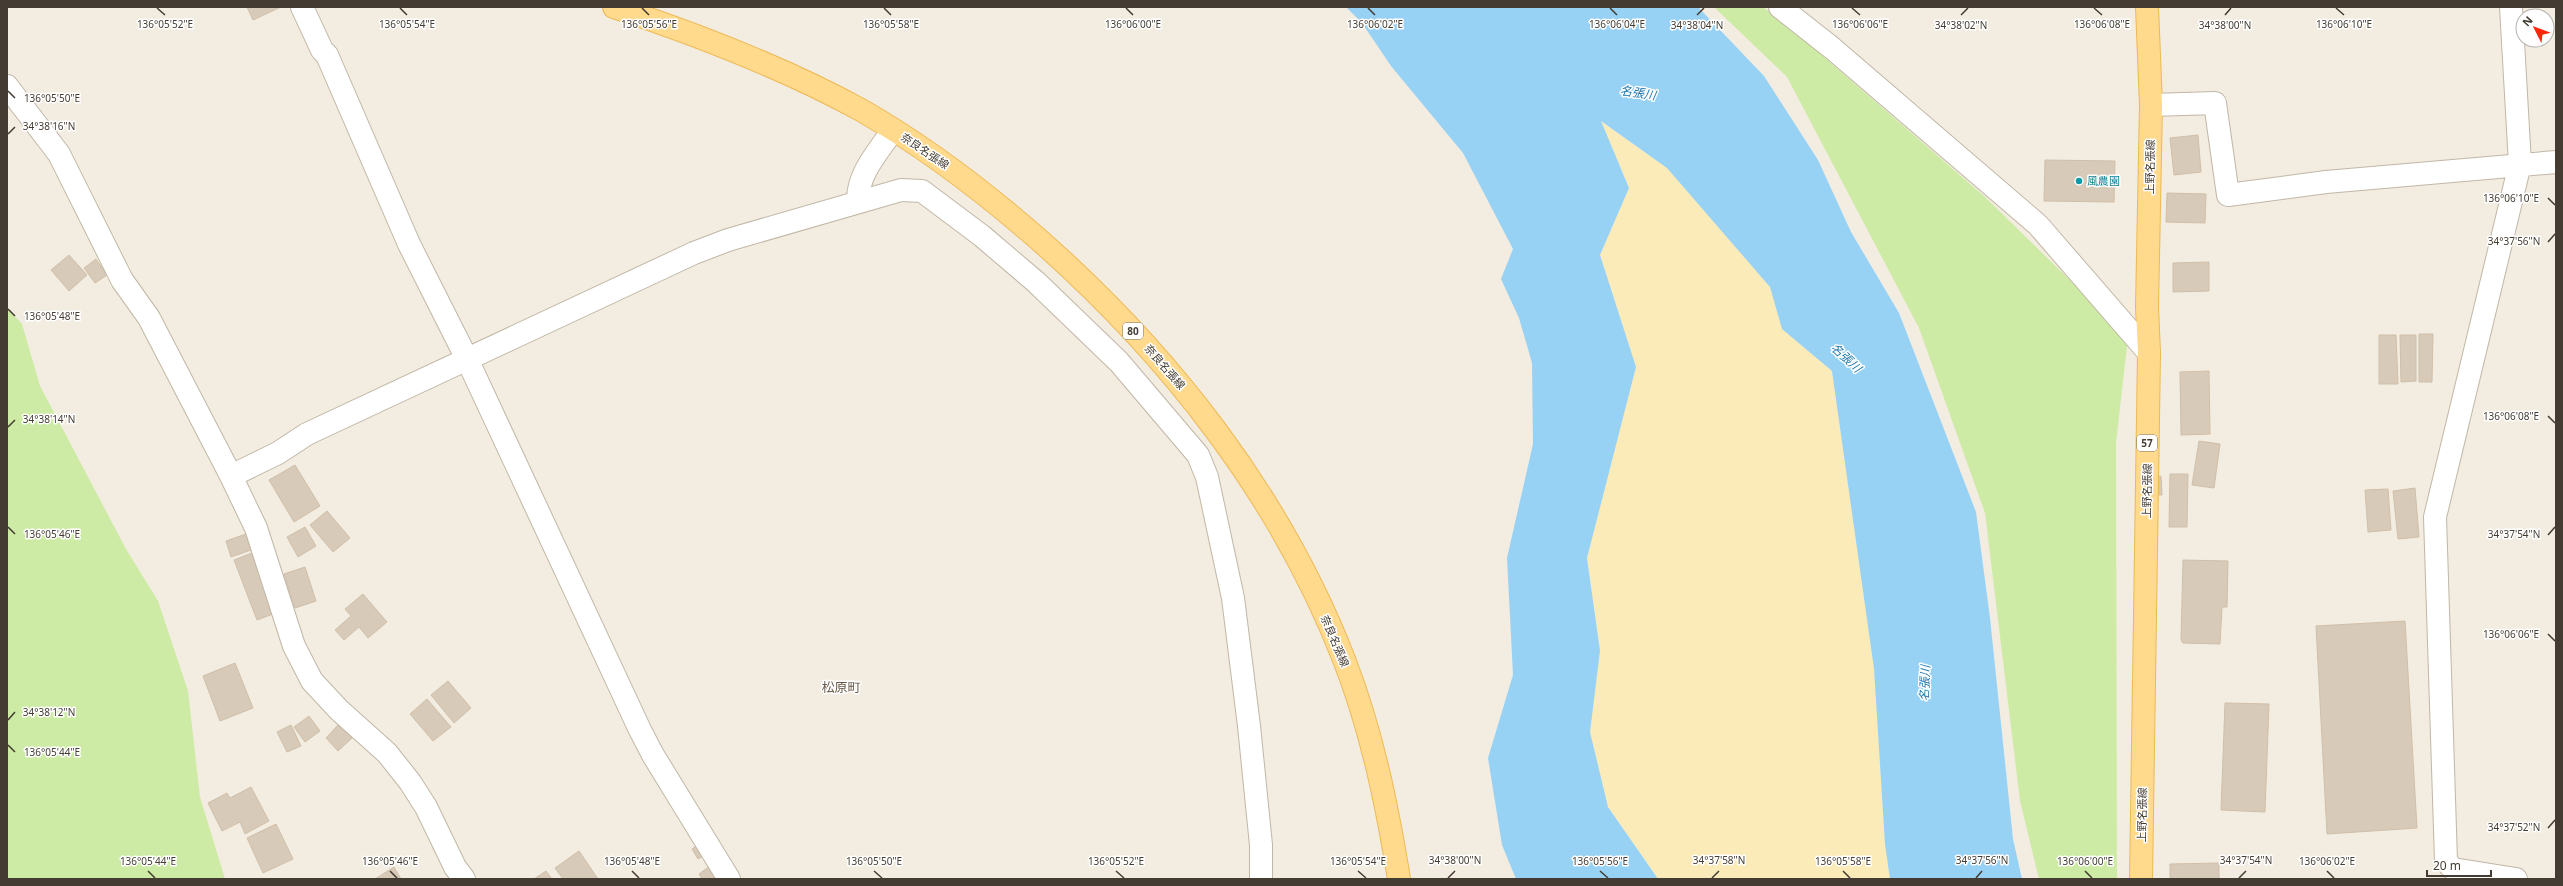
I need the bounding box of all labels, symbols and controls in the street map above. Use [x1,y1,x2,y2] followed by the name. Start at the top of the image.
[2515,8,2555,48] north arrow
[2519,13,2536,29] text: N
[137,17,193,31] text: 136°05'52"E
[379,17,435,31] text: 136°05'54"E
[621,17,677,31] text: 136°05'56"E
[863,17,919,31] text: 136°05'58"E
[1105,17,1161,31] text: 136°06'00"E
[1347,17,1403,31] text: 136°06'02"E
[1589,17,1645,31] text: 136°06'04"E
[1832,17,1888,31] text: 136°06'06"E
[2074,17,2130,31] text: 136°06'08"E
[2316,17,2372,31] text: 136°06'10"E
[1671,18,1723,32] text: 34°38'04"N
[1935,18,1987,32] text: 34°38'02"N
[2199,18,2251,32] text: 34°38'00"N
[1619,81,1659,104] water label: 名張川
[24,91,80,105] text: 136°05'50"E
[23,119,75,133] text: 34°38'16"N
[898,129,952,172] street label: 奈良名張線
[2142,139,2157,195] street label: 上野名張線
[2087,173,2120,188] place label: 風農園
[2074,176,2084,186] marker: 風農園
[2483,191,2539,205] text: 136°06'10"E
[2488,234,2540,248] text: 34°37'56"N
[24,309,80,323] text: 136°05'48"E
[1123,323,1143,339] road number: 80
[1827,339,1867,377] water label: 名張川
[1142,341,1189,392] street label: 奈良名張線
[2483,409,2539,423] text: 136°06'08"E
[23,412,75,426] text: 34°38'14"N
[2137,435,2157,451] road number: 57
[2139,463,2154,519] street label: 上野名張線
[24,527,80,541] text: 136°05'46"E
[2488,527,2540,541] text: 34°37'54"N
[1318,613,1353,669] street label: 奈良名張線
[2483,627,2539,641] text: 136°06'06"E
[1915,663,1934,701] water label: 名張川
[821,678,861,696] district label: 松原町
[23,705,75,719] text: 34°38'12"N
[24,745,80,759] text: 136°05'44"E
[2134,787,2149,843] street label: 上野名張線
[2488,820,2540,834] text: 34°37'52"N
[2427,852,2491,878] scale bar
[1429,853,1481,867] text: 34°38'00"N
[1693,853,1745,867] text: 34°37'58"N
[1956,853,2008,867] text: 34°37'56"N
[2220,853,2272,867] text: 34°37'54"N
[120,854,176,868] text: 136°05'44"E
[362,854,418,868] text: 136°05'46"E
[604,854,660,868] text: 136°05'48"E
[846,854,902,868] text: 136°05'50"E
[1088,854,1144,868] text: 136°05'52"E
[1330,854,1386,868] text: 136°05'54"E
[1572,854,1628,868] text: 136°05'56"E
[1815,854,1871,868] text: 136°05'58"E
[2057,854,2113,868] text: 136°06'00"E
[2299,854,2355,868] text: 136°06'02"E
[2433,857,2461,874] text: 20 m

